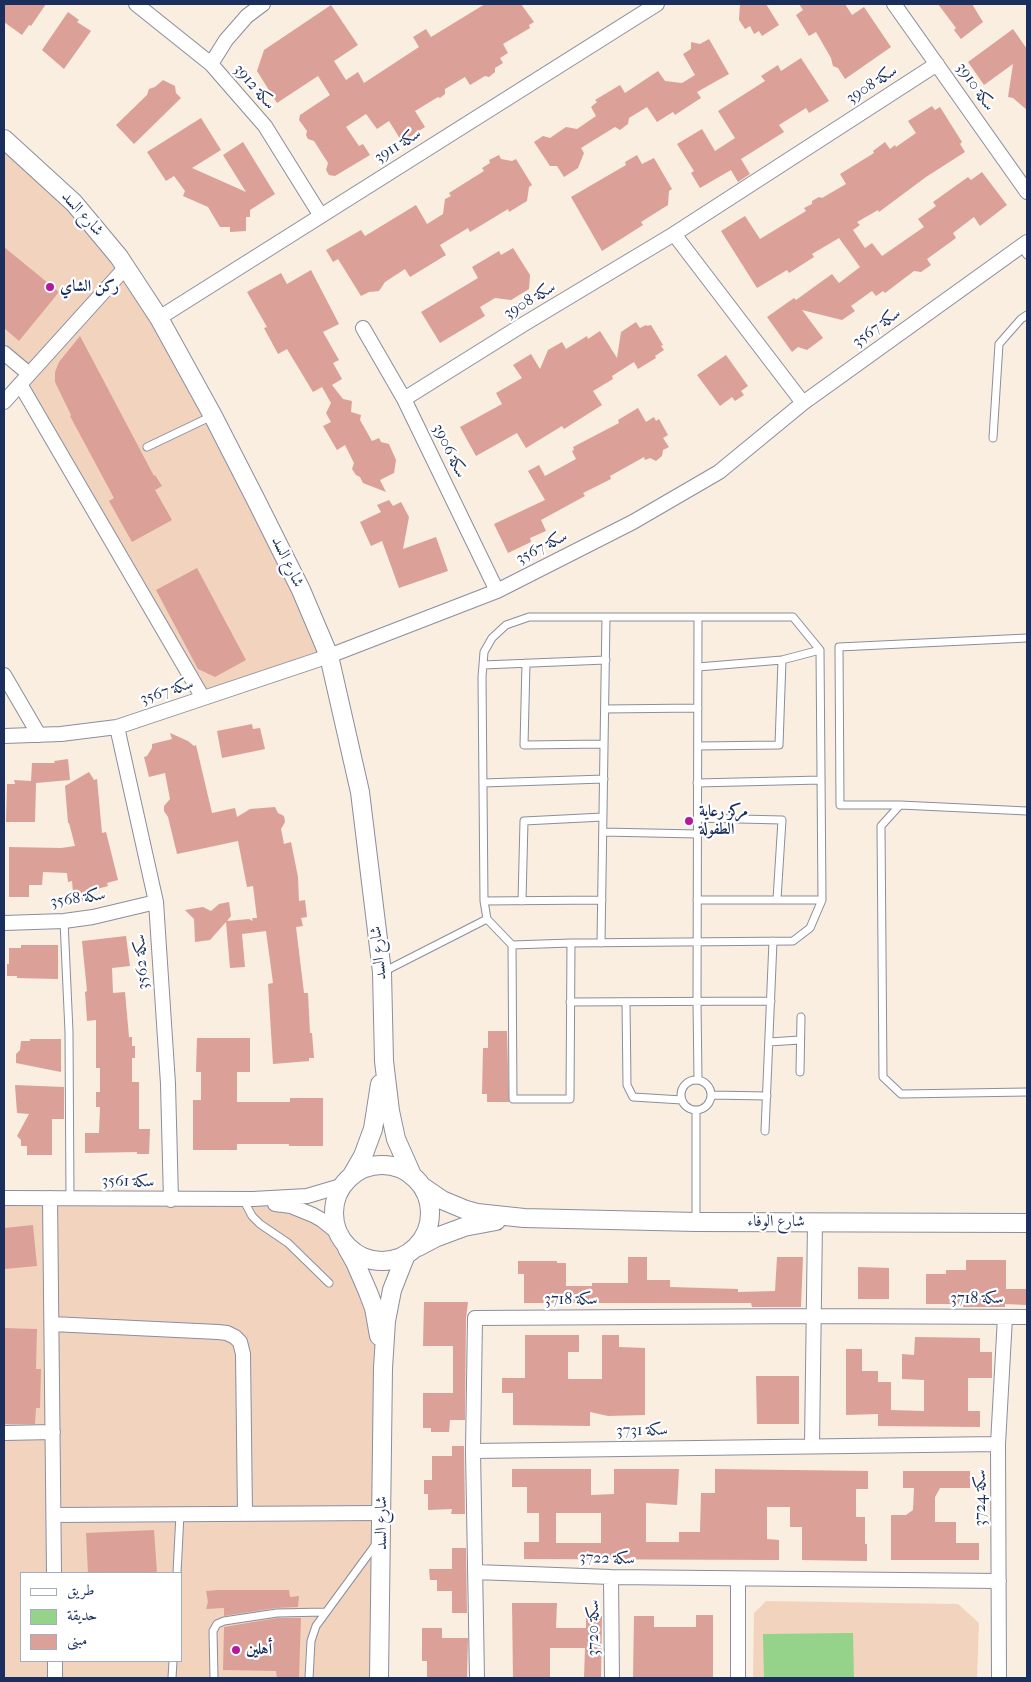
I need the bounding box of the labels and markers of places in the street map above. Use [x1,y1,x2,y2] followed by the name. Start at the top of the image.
[60,277,119,297] place label: ركن الشاي
[44,281,56,293] marker: ركن الشاي
[699,802,748,840] place label: مركز رعاية الطفولة
[683,815,695,827] marker: مركز رعاية الطفولة
[246,1640,272,1660] place label: أهلين
[230,1644,242,1656] marker: أهلين

